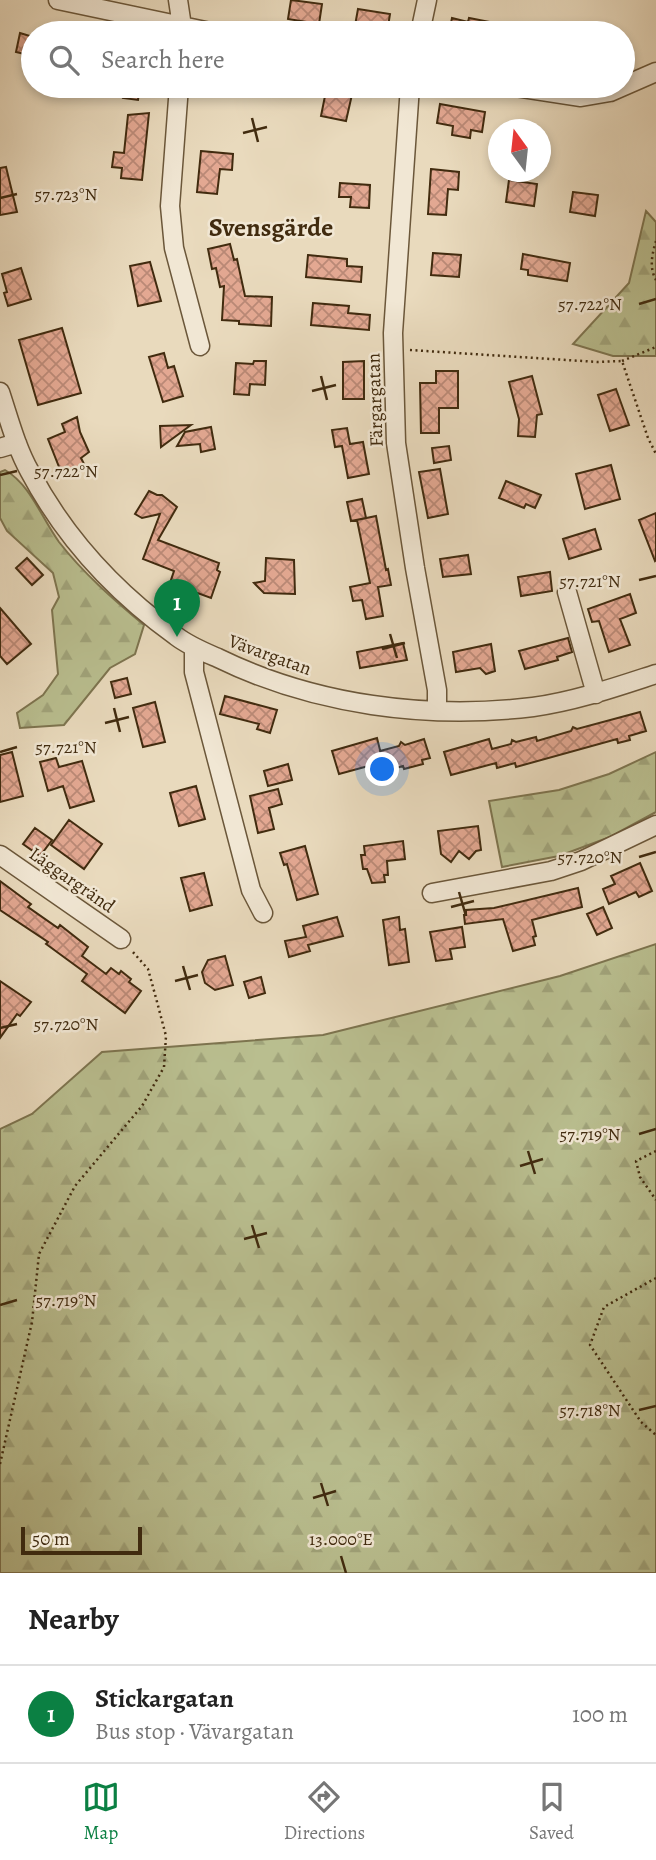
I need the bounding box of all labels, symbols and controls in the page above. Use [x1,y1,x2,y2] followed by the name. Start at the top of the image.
[21,21,635,98] search box
[45,41,83,79] icon: search
[101,42,225,77] text: Search here
[488,119,551,182] north arrow
[35,182,97,206] text: 57.723°N
[209,210,333,245] district label: Svensgärde
[558,292,622,316] text: 57.722°N
[360,353,390,447] street label: Färgargatan
[34,459,98,483] text: 57.722°N
[559,569,621,593] text: 57.721°N
[154,579,200,637] pin: 1
[224,628,315,682] street label: Vävargatan
[35,735,97,759] text: 57.721°N
[365,752,399,786] your location
[24,841,121,920] street label: Läggargränd
[558,845,622,869] text: 57.720°N
[34,1012,98,1036] text: 57.720°N
[559,1122,621,1146] text: 57.719°N
[35,1288,97,1312] text: 57.719°N
[559,1398,621,1422] text: 57.718°N
[21,1524,142,1556] scale bar
[32,1526,70,1552] text: 50 m
[309,1527,373,1551] text: 13.000°E
[28,1599,119,1639] text: Nearby
[95,1681,234,1716] text: Stickargatan
[47,1699,55,1730] text: 1
[572,1699,628,1730] text: 100 m
[95,1716,294,1747] text: Bus stop · Vävargatan
[82,1778,120,1846] tab: Map
[284,1778,365,1846] tab: Directions
[529,1778,574,1846] tab: Saved

